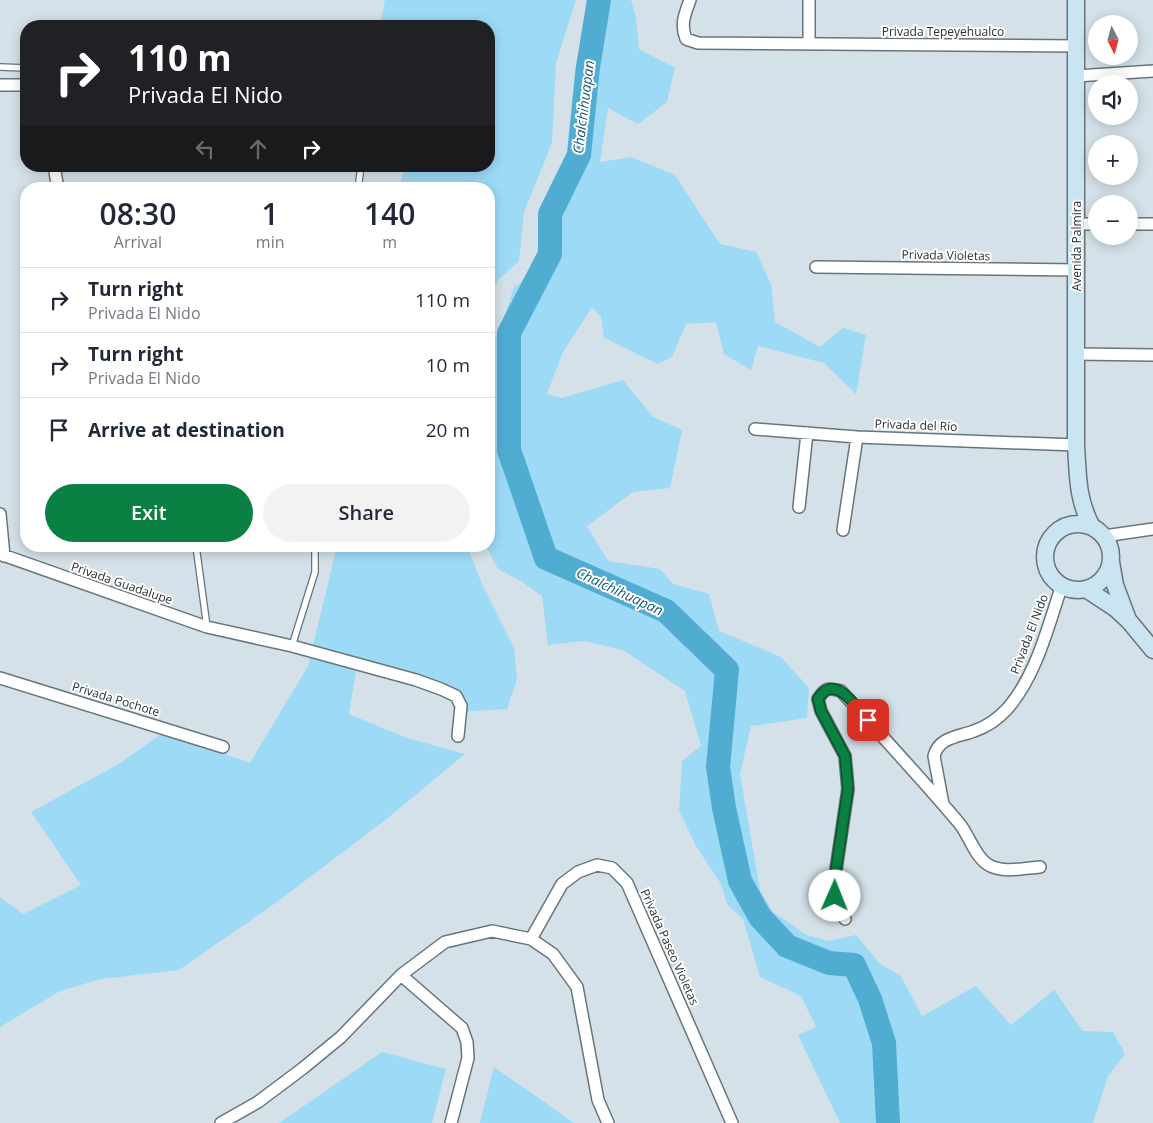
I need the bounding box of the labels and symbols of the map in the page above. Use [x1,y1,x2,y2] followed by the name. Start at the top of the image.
[1088,15,1138,65] north arrow
[882,23,1004,40] street label: Privada Tepeyehualco
[568,59,598,155] water label: Chalchihuapan
[1068,201,1085,291] street label: Avenida Palmira
[901,246,991,264] street label: Privada Violetas
[874,415,958,435] street label: Privada del Río
[69,558,175,608] street label: Privada Guadalupe
[573,563,667,619] water label: Chalchihuapan
[1006,592,1052,676] street label: Privada El Nido
[70,678,162,720] street label: Privada Pochote
[847,699,889,741] pin
[808,869,860,921] position arrow
[637,886,703,1008] street label: Privada Paseo Violetas

